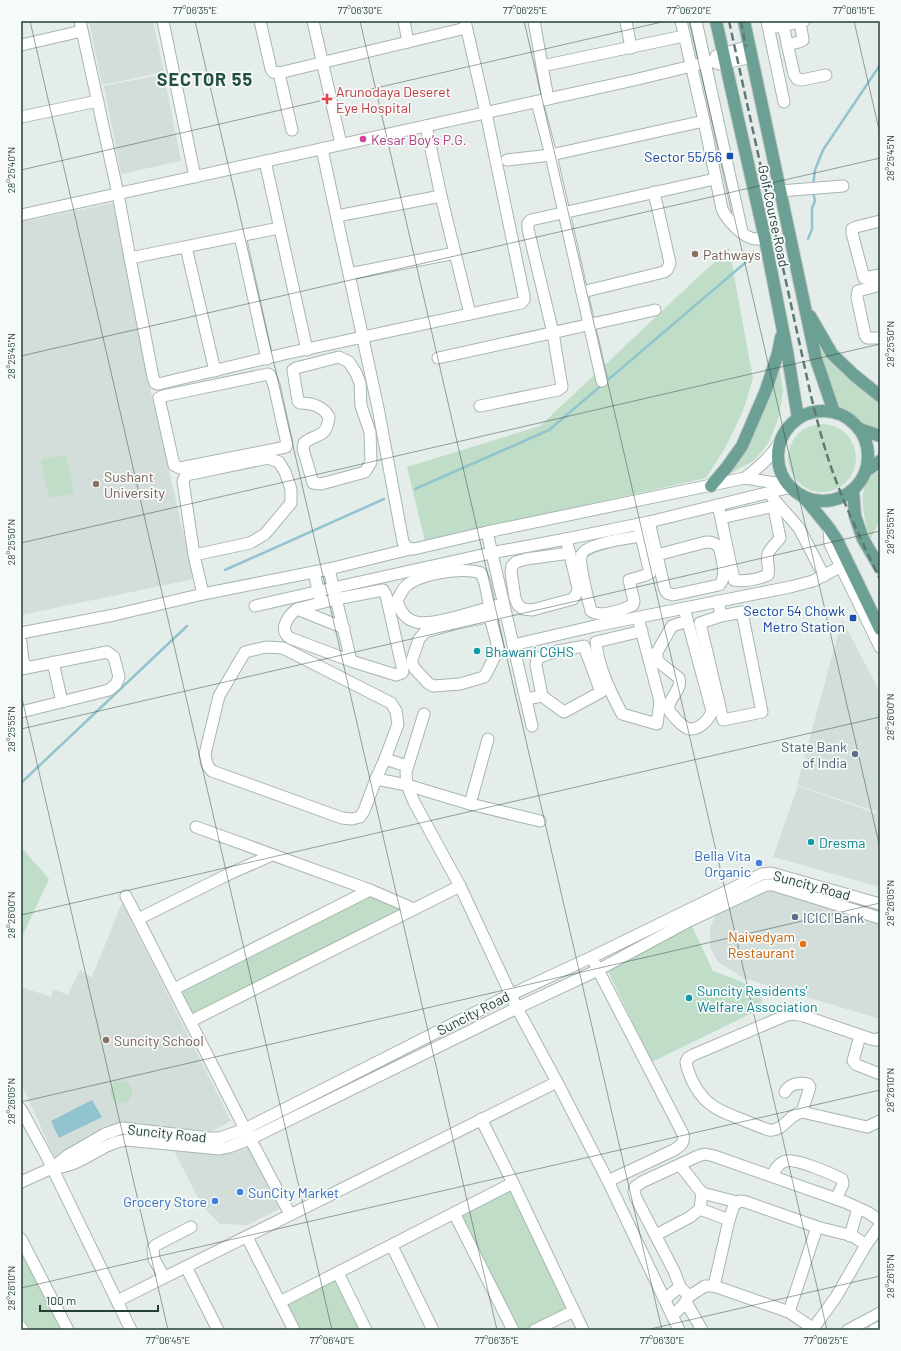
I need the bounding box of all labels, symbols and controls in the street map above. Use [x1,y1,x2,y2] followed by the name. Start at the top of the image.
[173,4,217,16] text: 77°06'35"E
[338,4,382,16] text: 77°06'30"E
[503,4,547,16] text: 77°06'25"E
[666,4,712,16] text: 77°06'20"E
[833,4,875,16] text: 77°06'15"E
[157,68,253,90] district label: SECTOR 55
[336,83,451,116] place label: Arunodaya Deseret Eye Hospital
[321,93,333,105] marker: Arunodaya Deseret Eye Hospital
[371,131,467,148] place label: Kesar Boy’s P.G.
[358,134,368,144] marker: Kesar Boy’s P.G.
[884,135,896,181] text: 28°25'45"N
[5,147,17,193] text: 28°25'40"N
[644,148,722,165] place label: Sector 55/56
[725,151,735,161] marker: Sector 55/56
[755,163,793,269] street label: Golf Course Road
[703,246,761,263] place label: Pathways
[690,249,700,259] marker: Pathways
[884,321,896,367] text: 28°25'50"N
[5,333,17,379] text: 28°25'45"N
[104,468,166,501] place label: Sushant University
[91,479,101,489] marker: Sushant University
[884,508,896,554] text: 28°25'55"N
[5,519,17,565] text: 28°25'50"N
[744,602,845,635] place label: Sector 54 Chowk Metro Station
[848,613,858,623] marker: Sector 54 Chowk Metro Station
[485,643,574,660] place label: Bhawani CGHS
[472,646,482,656] marker: Bhawani CGHS
[884,694,896,740] text: 28°26'00"N
[5,706,17,752] text: 28°25'55"N
[781,738,847,771] place label: State Bank of India
[850,749,860,759] marker: State Bank of India
[819,834,865,851] place label: Dresma
[806,837,816,847] marker: Dresma
[694,847,751,880] place label: Bella Vita Organic
[754,858,764,868] marker: Bella Vita Organic
[772,867,852,903] street label: Suncity Road
[884,880,896,926] text: 28°26'05"N
[5,892,17,938] text: 28°26'00"N
[803,909,864,926] place label: ICICI Bank
[790,912,800,922] marker: ICICI Bank
[728,928,795,961] place label: Naivedyam Restaurant
[798,939,808,949] marker: Naivedyam Restaurant
[697,982,818,1015] place label: Suncity Residents' Welfare Association
[434,987,512,1039] street label: Suncity Road
[684,993,694,1003] marker: Suncity Residents' Welfare Association
[114,1032,204,1049] place label: Suncity School
[101,1035,111,1045] marker: Suncity School
[884,1068,896,1112] text: 28°26'10"N
[5,1078,17,1124] text: 28°26'05"N
[127,1120,207,1146] street label: Suncity Road
[248,1184,339,1201] place label: SunCity Market
[235,1187,245,1197] marker: SunCity Market
[123,1193,207,1210] place label: Grocery Store
[210,1196,220,1206] marker: Grocery Store
[884,1254,896,1298] text: 28°26'15"N
[5,1266,17,1310] text: 28°26'10"N
[40,1287,158,1313] scale bar
[46,1293,76,1307] text: 100 m
[146,1334,190,1346] text: 77°06'45"E
[309,1334,355,1346] text: 77°06'40"E
[475,1334,519,1346] text: 77°06'35"E
[640,1334,684,1346] text: 77°06'30"E
[804,1334,848,1346] text: 77°06'25"E

